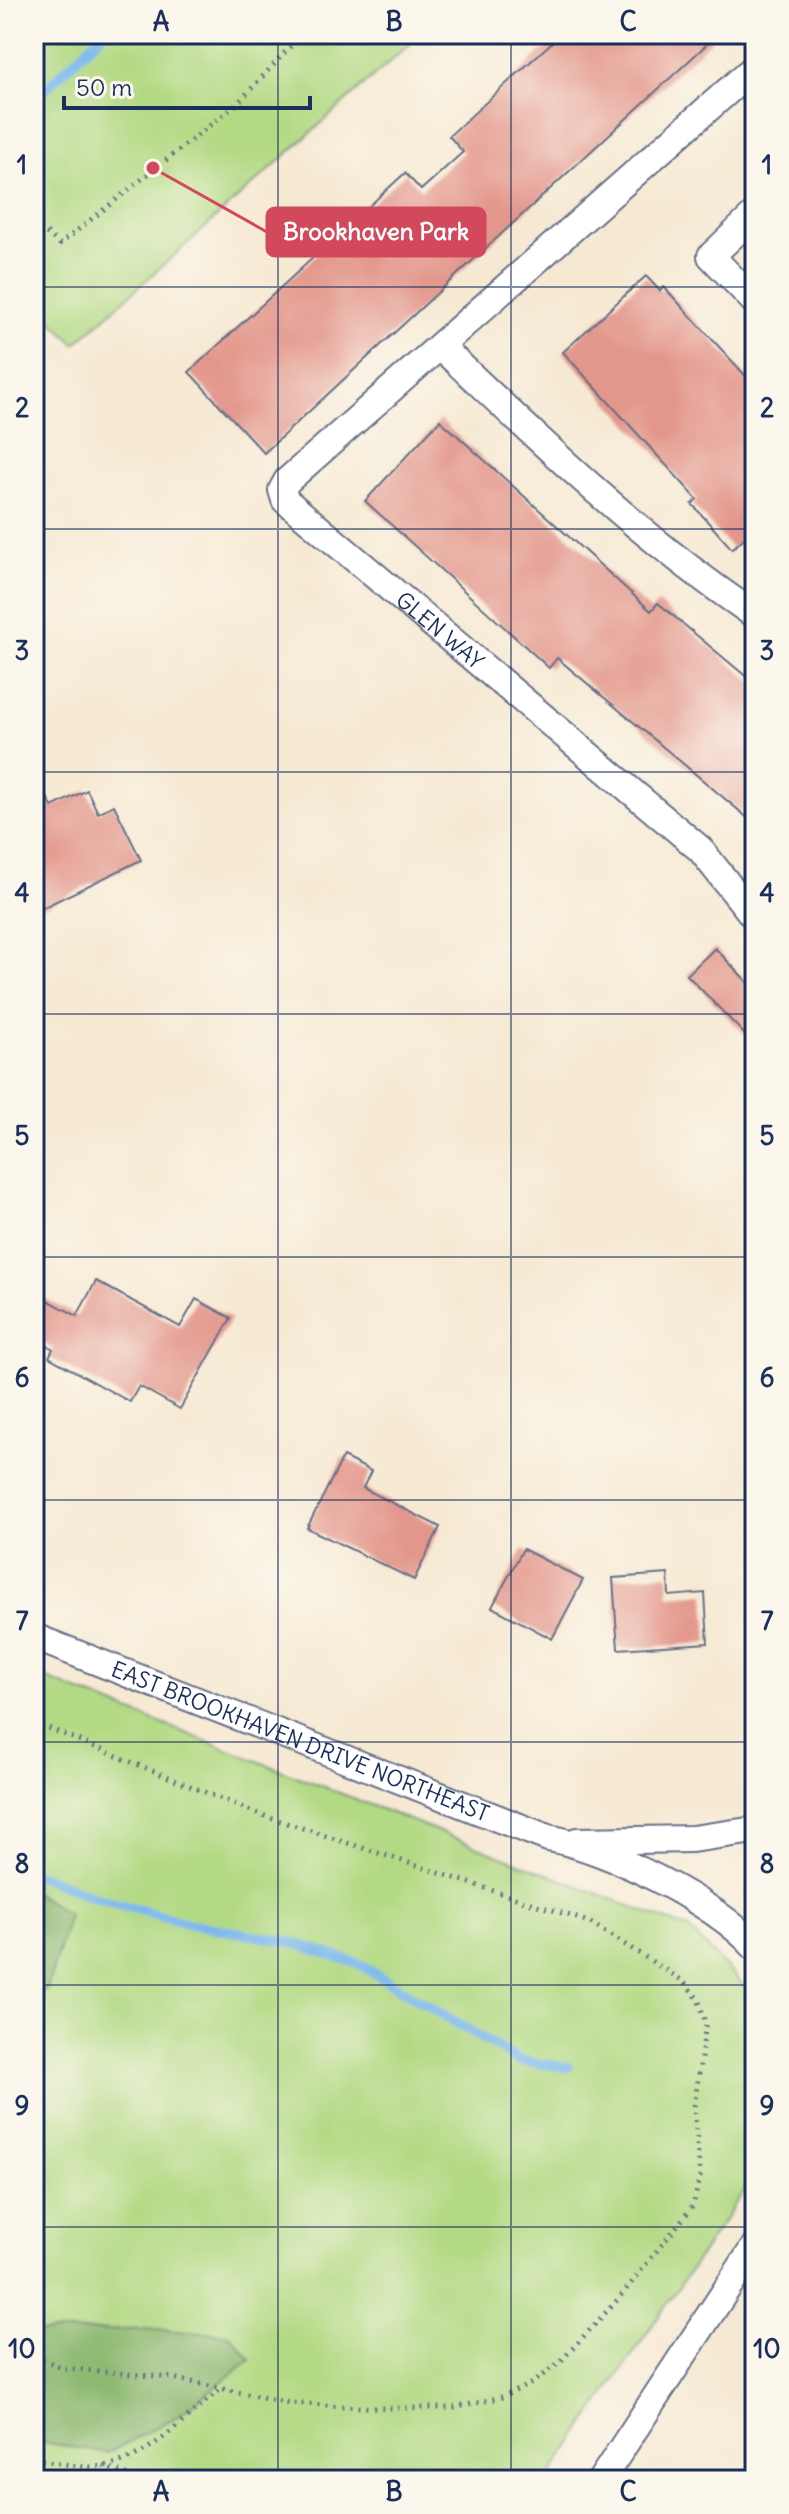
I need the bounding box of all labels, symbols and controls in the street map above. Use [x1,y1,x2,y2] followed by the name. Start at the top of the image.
[153,5,170,38] text: A
[385,5,403,38] text: B
[619,5,637,38] text: C
[64,60,310,110] scale bar
[76,72,132,102] text: 50 m
[17,148,27,181] text: 1
[762,148,772,181] text: 1
[267,208,485,256] callout: Brookhaven Park
[283,216,469,246] text: Brookhaven Park
[15,391,29,424] text: 2
[760,391,774,424] text: 2
[390,585,490,675] street label: GLEN WAY
[15,634,29,667] text: 3
[760,634,774,667] text: 3
[14,876,30,909] text: 4
[759,876,775,909] text: 4
[15,1119,30,1152] text: 5
[760,1119,775,1152] text: 5
[14,1361,30,1394] text: 6
[759,1361,775,1394] text: 6
[16,1604,29,1637] text: 7
[761,1604,774,1637] text: 7
[107,1655,493,1828] street label: EAST BROOKHAVEN DRIVE NORTHEAST
[15,1847,29,1880] text: 8
[760,1847,774,1880] text: 8
[15,2089,29,2122] text: 9
[760,2089,774,2122] text: 9
[8,2332,36,2365] text: 10
[753,2332,781,2365] text: 10
[153,2475,170,2508] text: A
[385,2475,403,2508] text: B
[619,2475,637,2508] text: C

